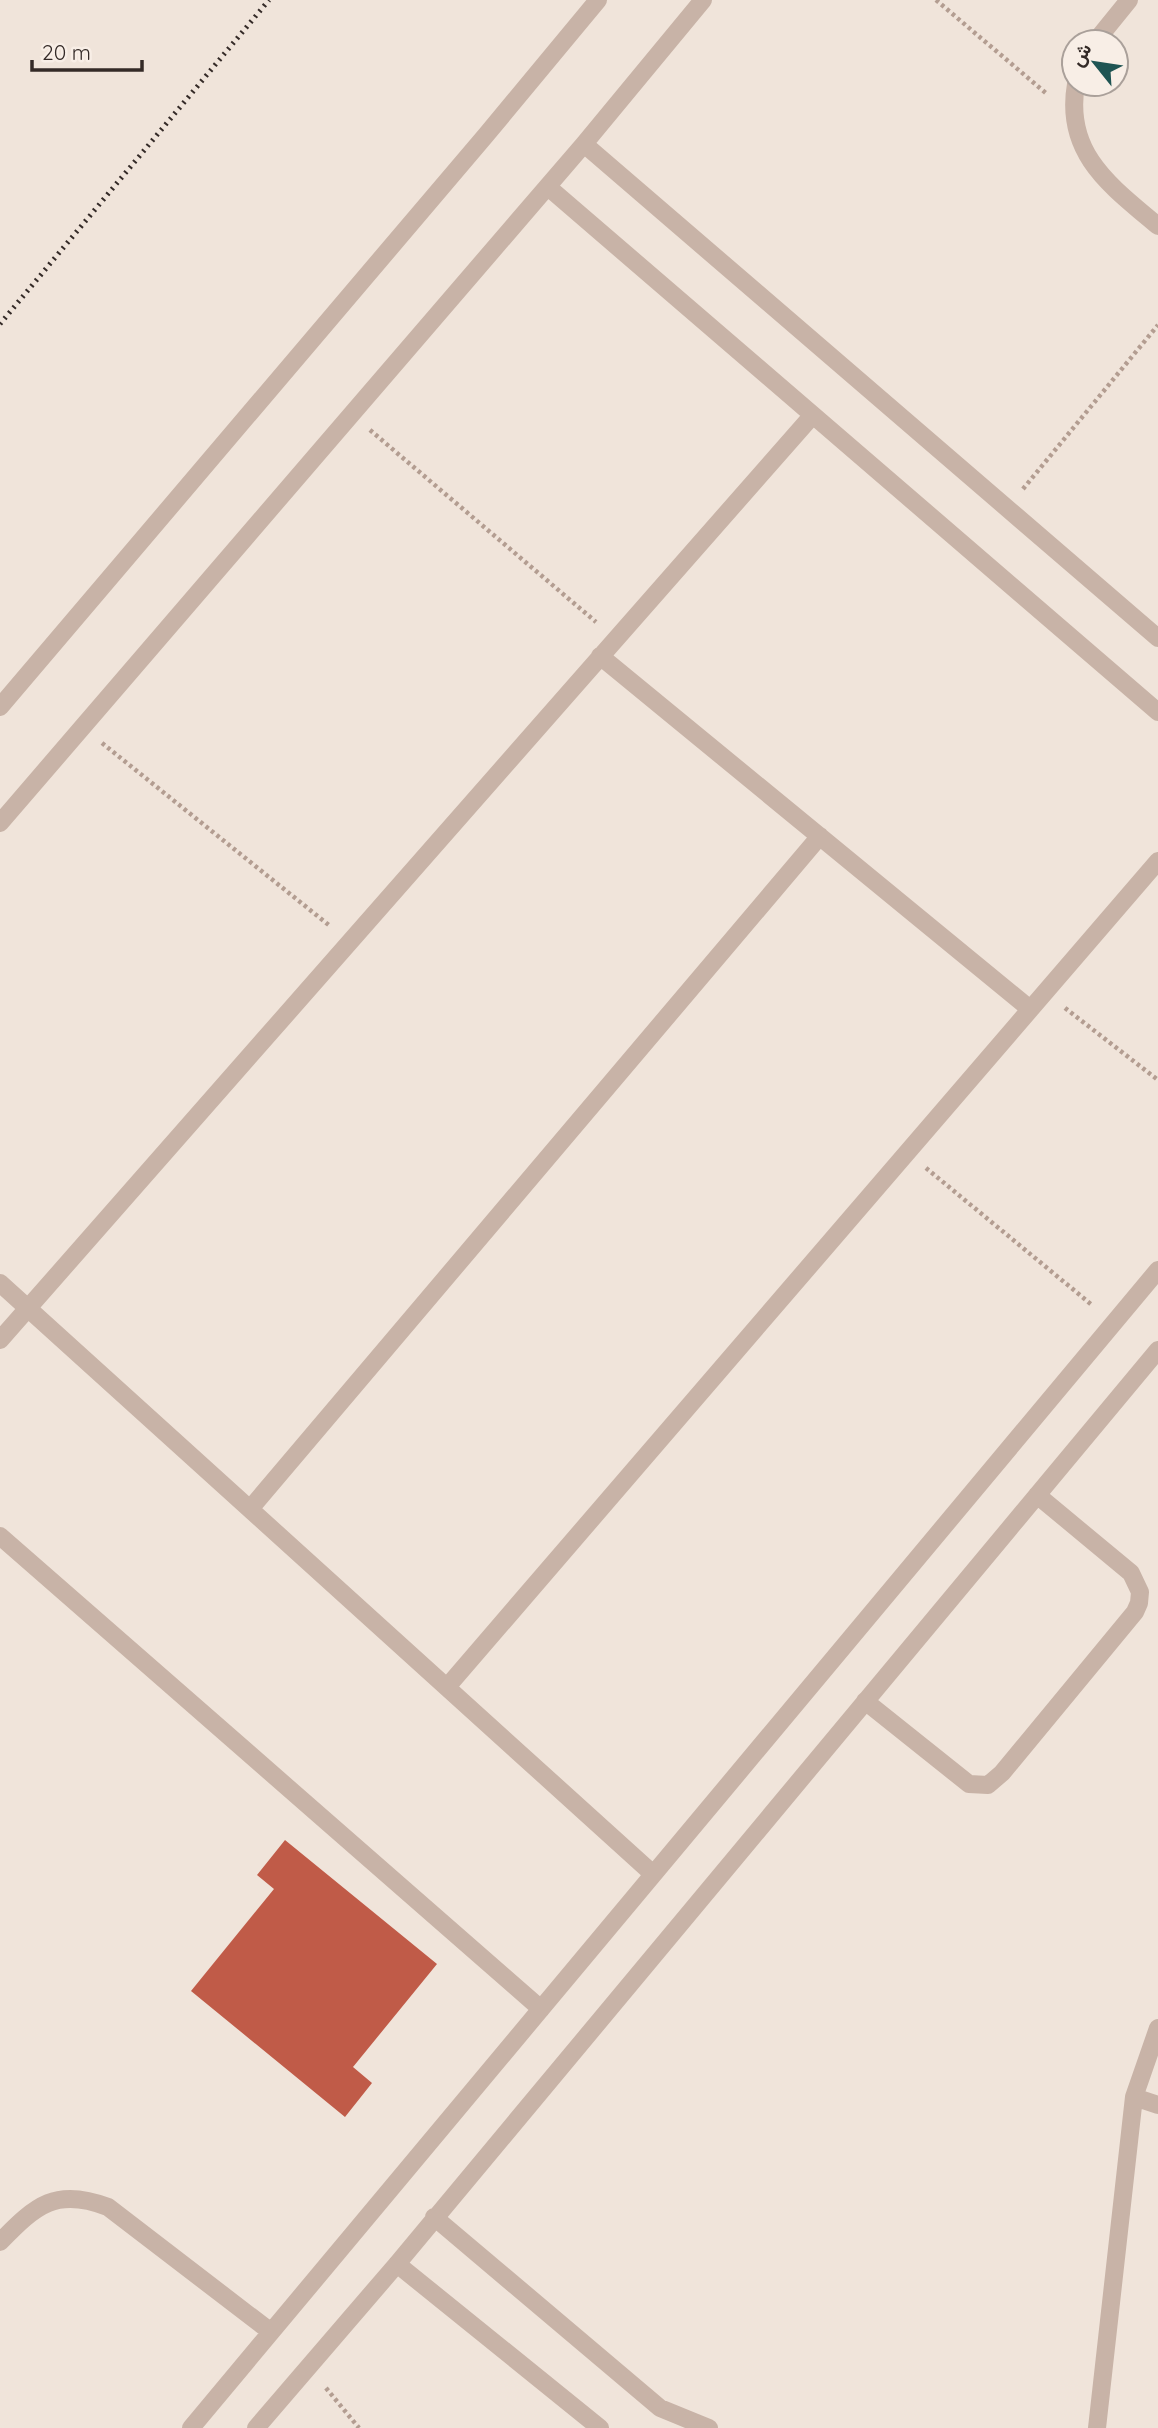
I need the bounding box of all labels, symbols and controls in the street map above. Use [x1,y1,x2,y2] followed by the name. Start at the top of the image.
[32,28,142,72] scale bar
[1060,28,1130,98] north arrow
[1064,38,1096,70] text: ش
[42,39,91,65] text: 20 m

